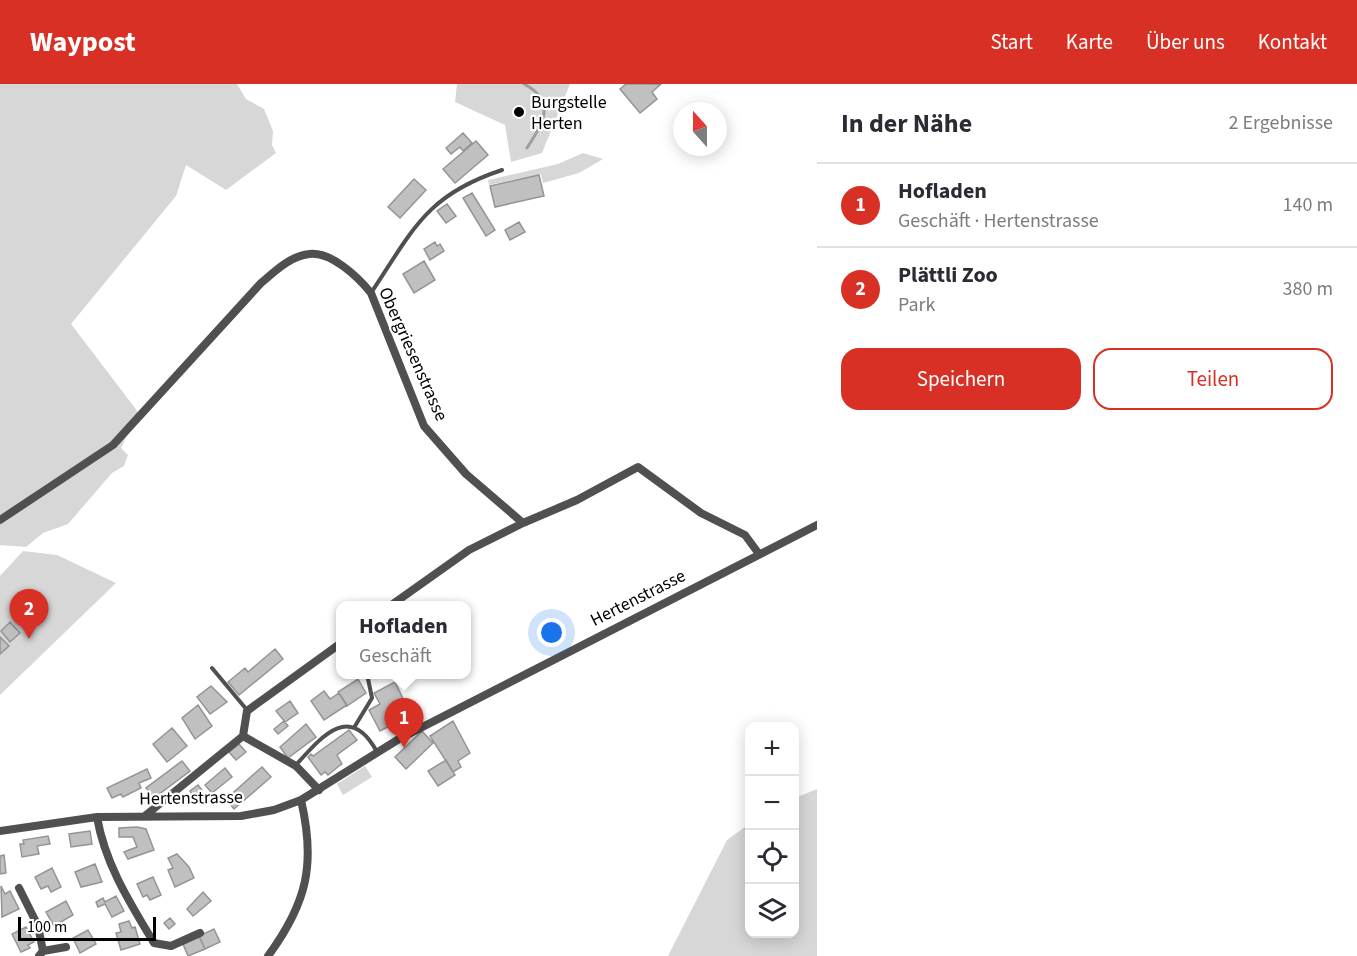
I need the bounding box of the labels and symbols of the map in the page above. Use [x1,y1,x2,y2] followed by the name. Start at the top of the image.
[531,90,607,136] place label: Burgstelle Herten
[673,102,727,156] north arrow
[512,105,526,119] marker: Burgstelle Herten
[372,283,454,425] street label: Obergriesenstrasse
[586,563,690,633] street label: Hertenstrasse
[9,590,48,639] pin: 2
[537,618,566,647] your location
[384,698,424,748] pin: 1
[139,785,243,811] street label: Hertenstrasse
[18,914,156,942] scale bar

